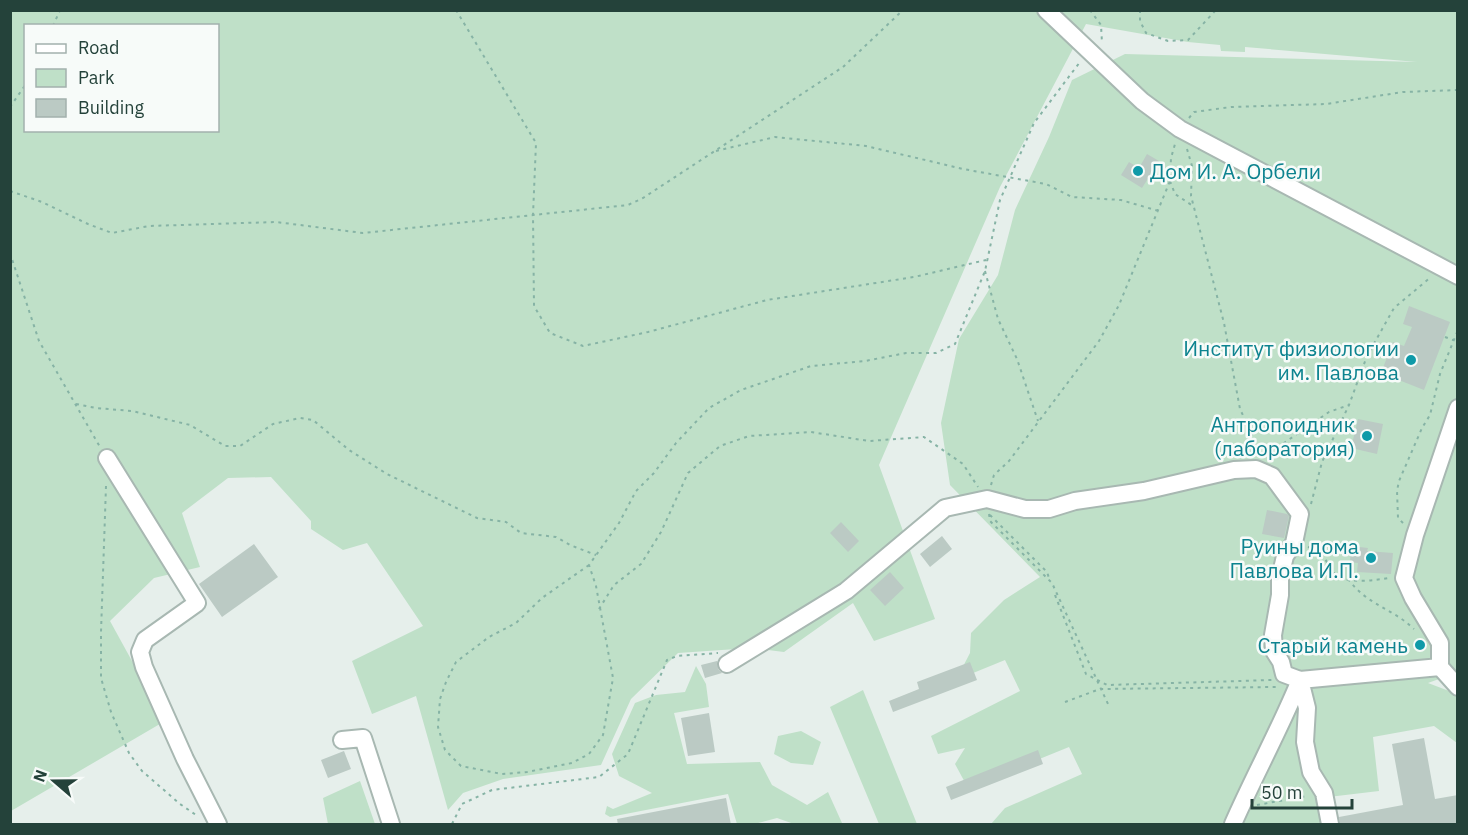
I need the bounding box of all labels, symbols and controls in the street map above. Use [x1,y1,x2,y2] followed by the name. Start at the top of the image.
[24,24,219,132] legend
[78,36,119,59] text: Road
[78,66,115,89] text: Park
[78,96,145,119] text: Building
[1150,157,1321,185] place label: Дом И. А. Орбели
[1131,164,1145,178] marker: Дом И. А. Орбели
[1183,334,1399,386] place label: Институт физиологии им. Павлова
[1404,353,1418,367] marker: Институт физиологии им. Павлова
[1210,410,1355,462] place label: Антропоидник (лаборатория)
[1360,429,1374,443] marker: Антропоидник (лаборатория)
[1229,532,1359,584] place label: Руины дома Павлова И.П.
[1364,551,1378,565] marker: Руины дома Павлова И.П.
[1257,631,1408,659] place label: Старый камень
[1413,638,1427,652] marker: Старый камень
[24,751,84,811] north arrow
[29,767,51,785] text: N
[1252,772,1352,810] scale bar
[1261,781,1303,804] text: 50 m

